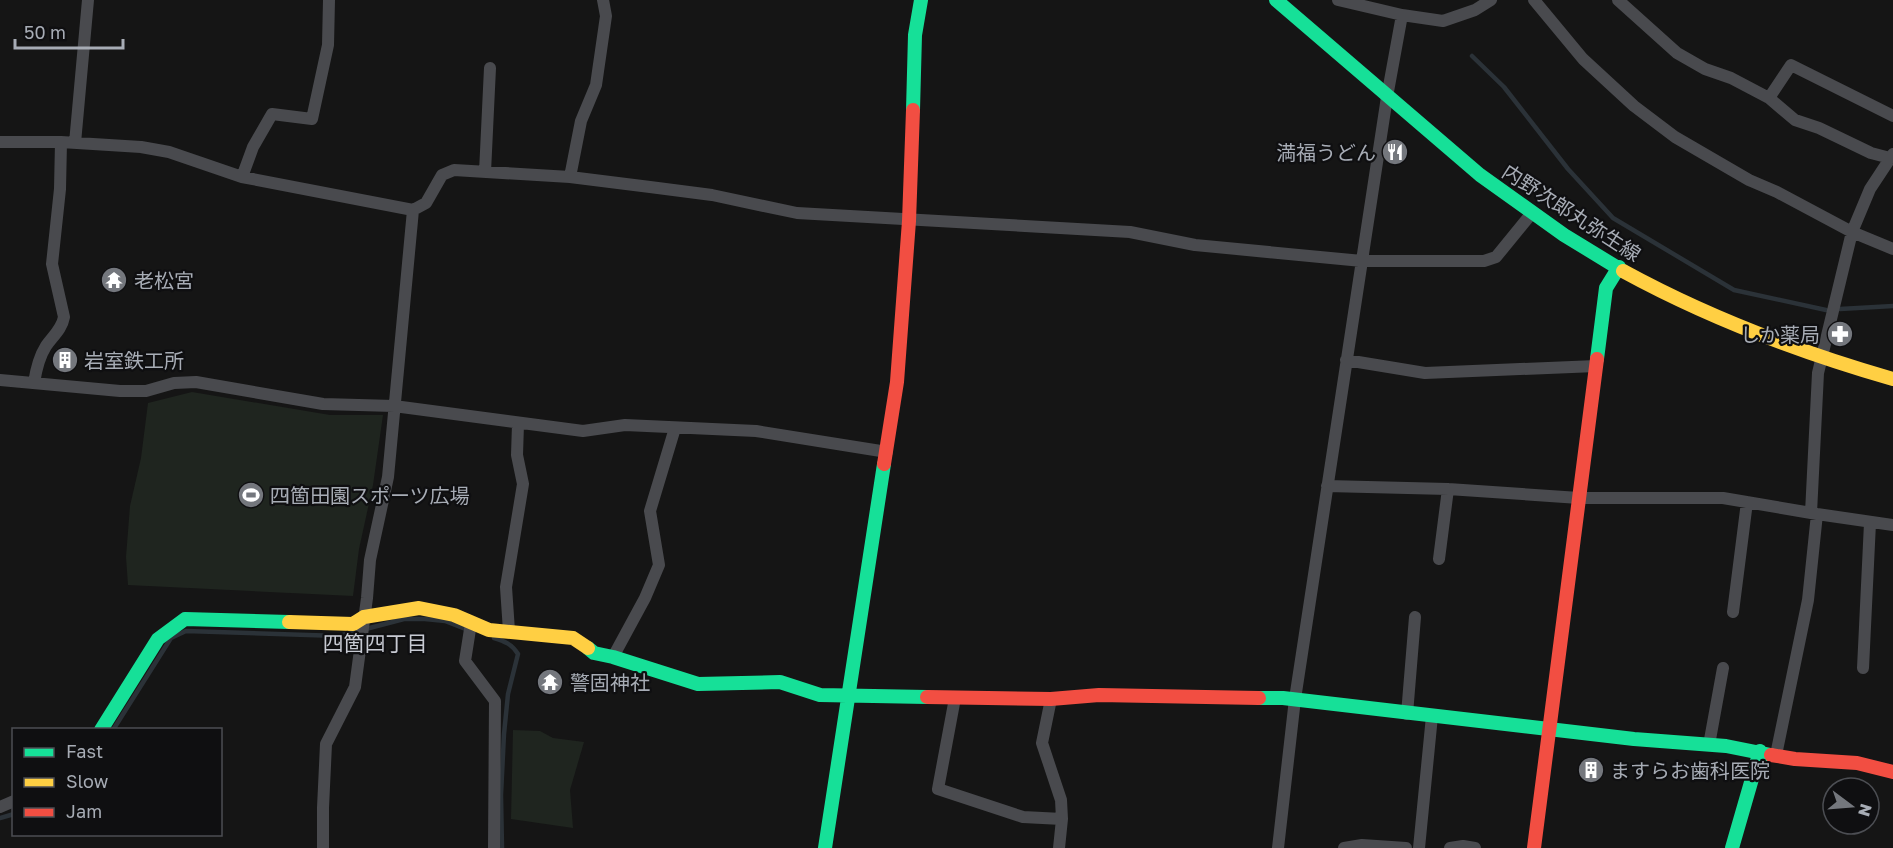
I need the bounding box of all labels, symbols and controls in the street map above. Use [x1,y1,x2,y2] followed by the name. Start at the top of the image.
[15,12,123,50] scale bar
[24,21,66,43] text: 50 m
[1380,137,1410,167] restaurant icon: 満福うどん
[1276,140,1376,164] place label: 満福うどん
[1498,158,1646,266] street label: 内野次郎丸弥生線
[99,265,129,295] temple icon: 老松宮
[134,268,194,292] place label: 老松宮
[1825,319,1855,349] pharmacy icon: しか薬局
[1740,322,1820,346] place label: しか薬局
[50,345,80,375] building icon: 岩室鉄工所
[84,348,184,372] place label: 岩室鉄工所
[236,480,266,510] sports icon: 四箇田園スポーツ広場
[270,483,470,507] place label: 四箇田園スポーツ広場
[323,630,428,656] district label: 四箇四丁目
[535,667,565,697] temple icon: 警固神社
[570,670,650,694] place label: 警固神社
[12,728,222,836] legend
[66,740,103,762] text: Fast
[1576,755,1606,785] building icon: ますらお歯科医院
[1610,758,1770,782] place label: ますらお歯科医院
[66,770,109,792] text: Slow
[1821,776,1881,836] north arrow
[66,800,102,822] text: Jam
[1854,802,1877,819] text: N

